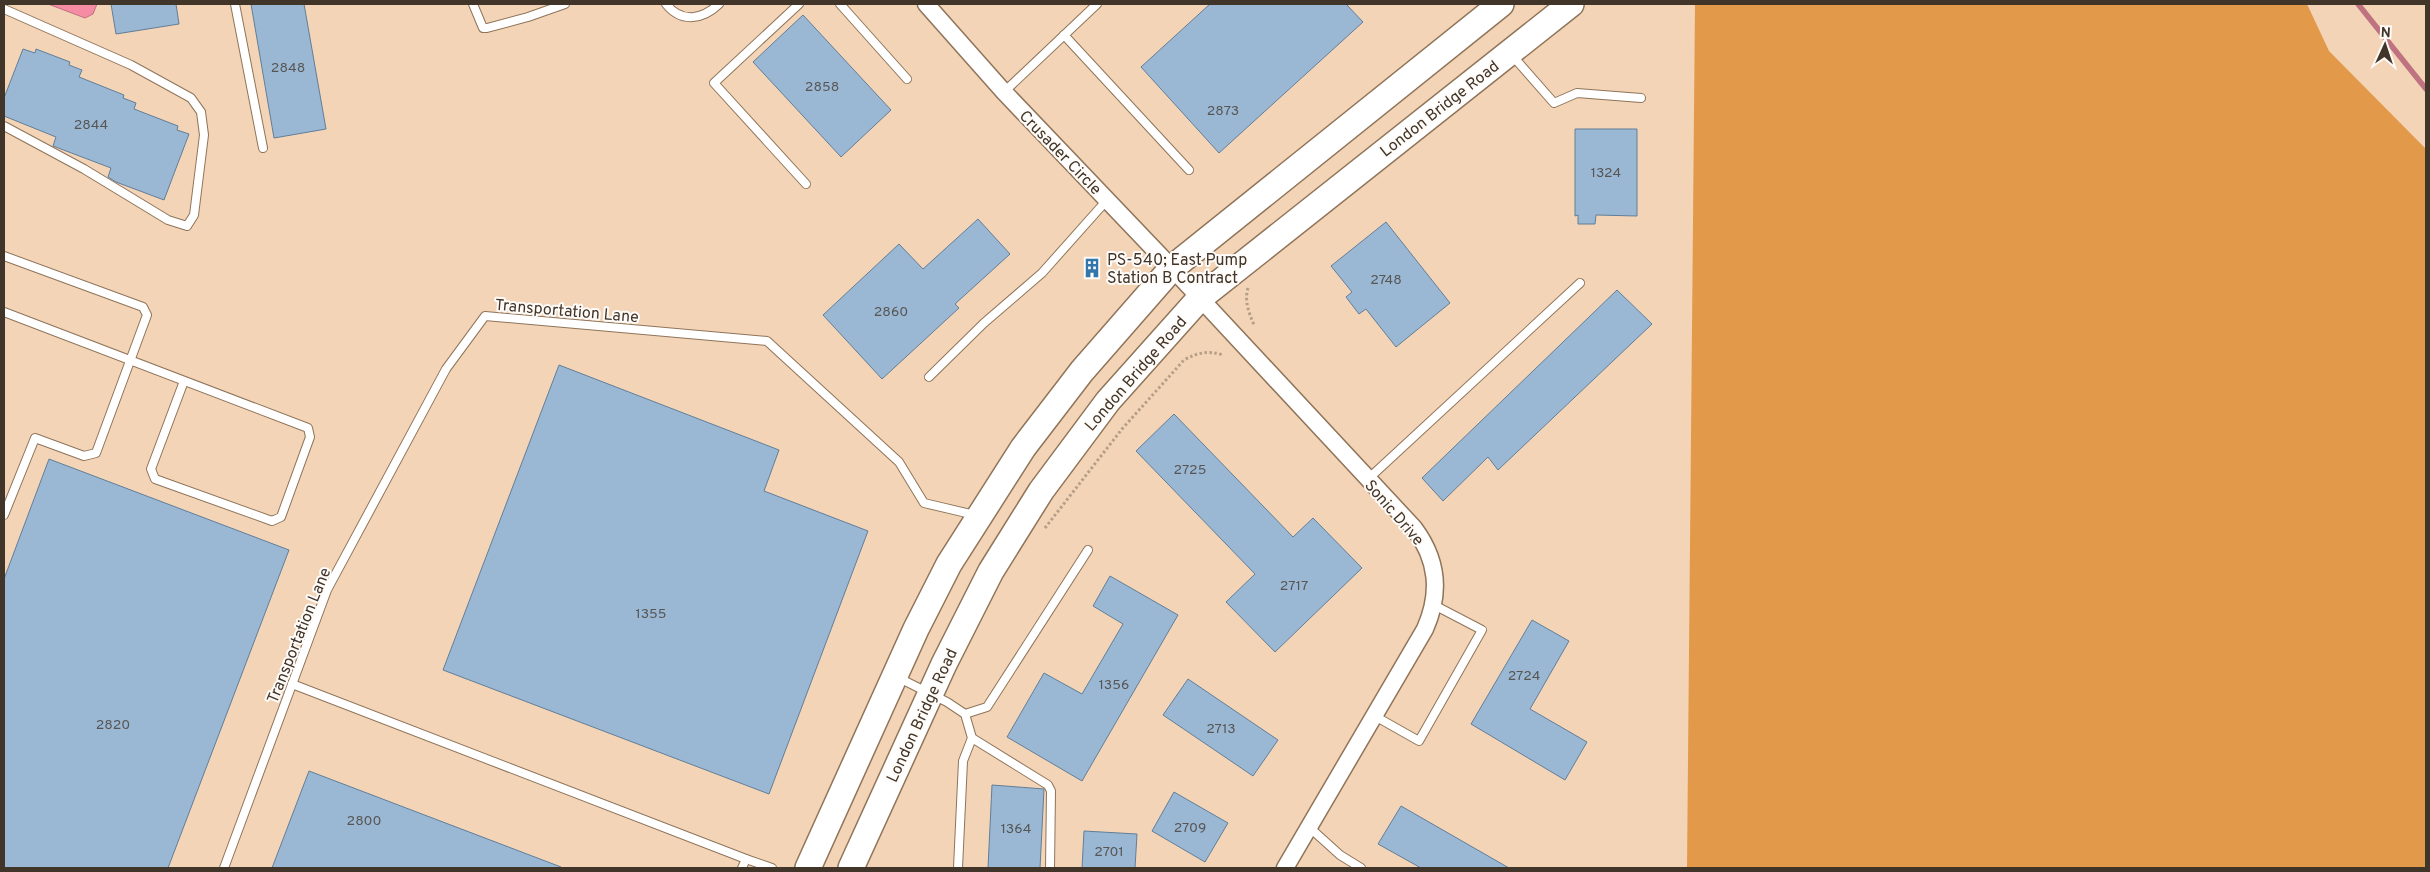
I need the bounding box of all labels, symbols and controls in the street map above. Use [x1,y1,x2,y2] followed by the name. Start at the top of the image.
[2360,20,2410,70] north arrow
[2380,25,2391,42] text: N
[1377,57,1504,162] street label: London Bridge Road
[271,60,305,77] house number: 2848
[805,79,839,96] house number: 2858
[1207,103,1239,120] house number: 2873
[1014,107,1105,200] street label: Crusader Circle
[74,117,108,134] house number: 2844
[1591,165,1621,182] house number: 1324
[1107,251,1247,289] place label: PS-540; East Pump Station B Contract
[1081,257,1103,279] building icon: PS-540; East Pump Station B Contract
[1370,272,1402,289] house number: 2748
[494,296,640,328] street label: Transportation Lane
[874,304,908,321] house number: 2860
[1081,313,1192,436] street label: London Bridge Road
[1174,462,1206,479] house number: 2725
[1359,476,1428,550] street label: Sonic Drive
[264,565,336,706] street label: Transportation Lane
[1280,578,1308,595] house number: 2717
[635,606,667,623] house number: 1355
[883,646,963,786] street label: London Bridge Road
[1508,668,1540,685] house number: 2724
[1099,677,1129,694] house number: 1356
[96,717,130,734] house number: 2820
[1206,721,1236,738] house number: 2713
[347,813,381,830] house number: 2800
[1174,820,1206,837] house number: 2709
[1001,821,1031,838] house number: 1364
[1094,844,1124,861] house number: 2701

